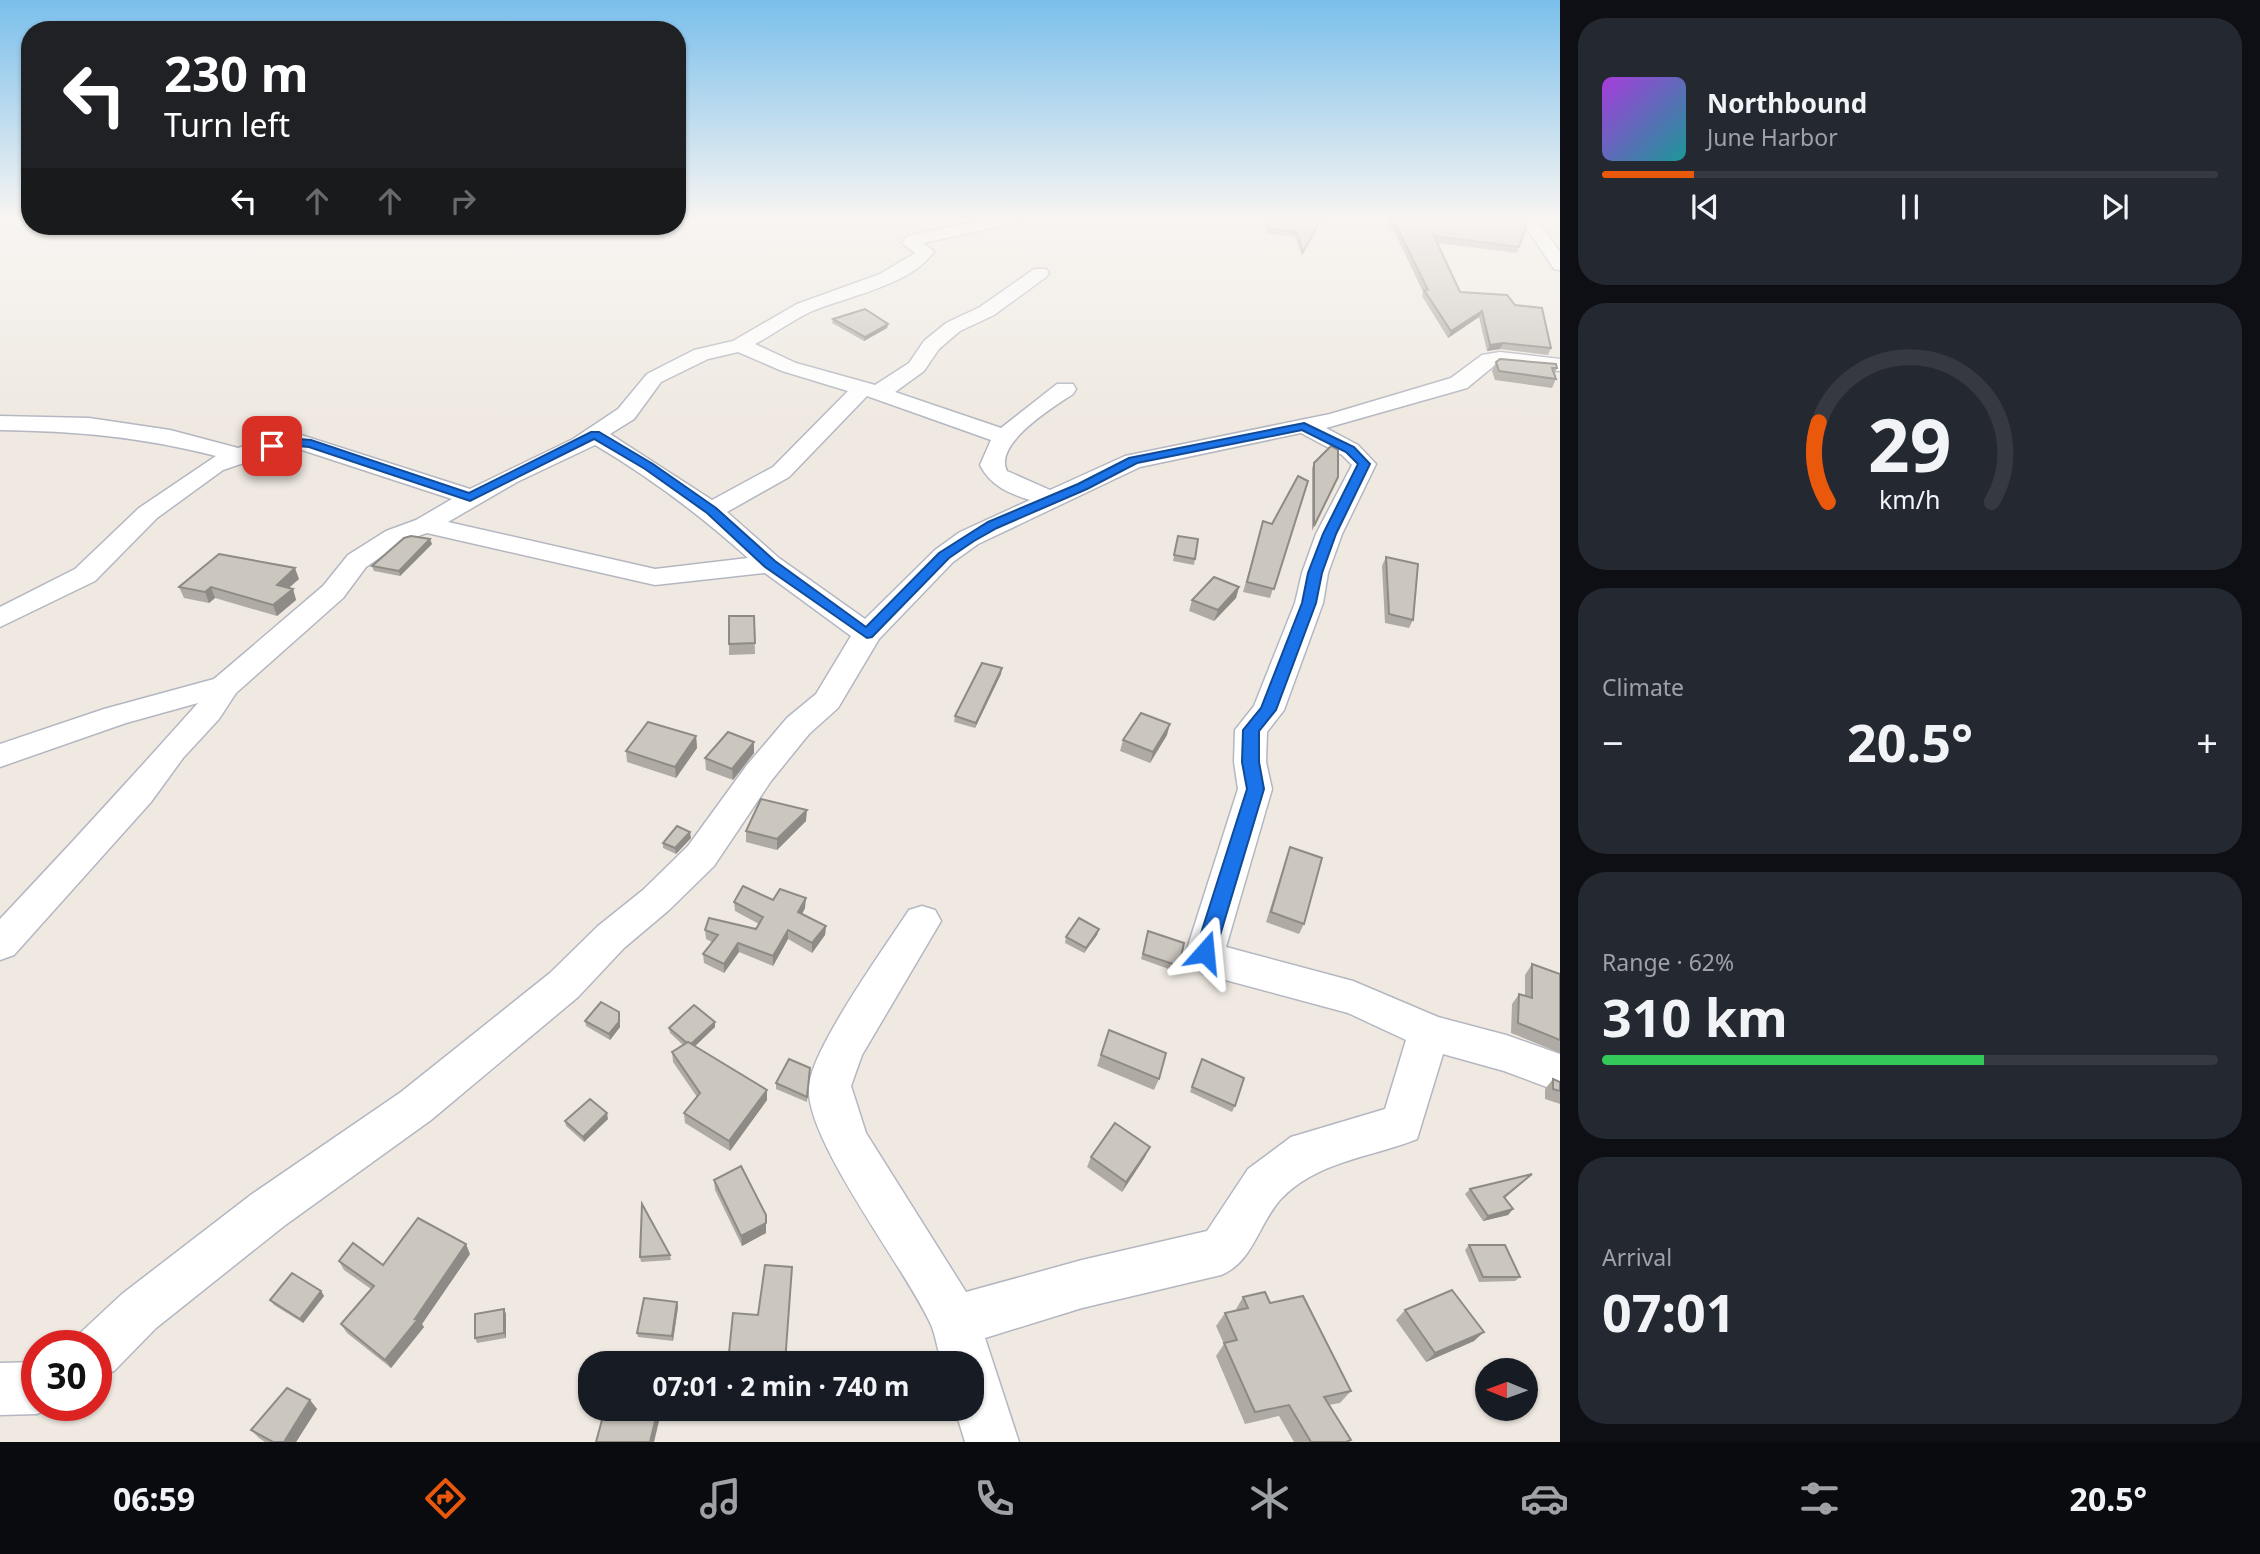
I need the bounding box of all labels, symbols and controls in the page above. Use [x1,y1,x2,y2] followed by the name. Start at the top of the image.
[164,40,309,106] text: 230 m
[49,49,140,140] icon: left
[1707,85,1867,121] text: Northbound
[164,103,290,146] text: Turn left
[1707,121,1838,153] text: June Harbor
[225,182,263,220] icon: left
[298,182,336,220] icon: ahead
[371,182,409,220] icon: ahead
[444,182,482,220] icon: right
[1686,188,1724,226] icon: previous
[1891,188,1929,226] icon: pause
[2096,188,2134,226] icon: next
[1868,395,1952,494] text: 29
[242,416,302,476] pin
[253,427,291,465] icon: arrive
[1879,482,1941,516] text: km/h
[1602,671,1684,703] text: Climate
[1847,706,1973,777] text: 20.5°
[1602,716,1624,768] text: −
[2196,716,2218,768] text: +
[1168,915,1242,989] position arrow
[1602,946,1734,978] text: Range · 62%
[1602,981,1788,1052] text: 310 km
[1602,1241,1672,1273] text: Arrival
[1602,1276,1736,1347] text: 07:01
[21,1330,112,1421] speed limit sign: 30
[1475,1358,1538,1421] north arrow
[1475,1358,1538,1421] map controls
[653,1368,909,1404] text: 07:01 · 2 min · 740 m
[421,1474,470,1523] icon: directions
[696,1474,745,1523] icon: music
[970,1474,1019,1523] icon: phone
[1245,1474,1294,1523] icon: climate
[1520,1474,1569,1523] icon: car
[1795,1474,1844,1523] icon: filters
[113,1477,195,1520] text: 06:59
[2070,1477,2147,1520] text: 20.5°

